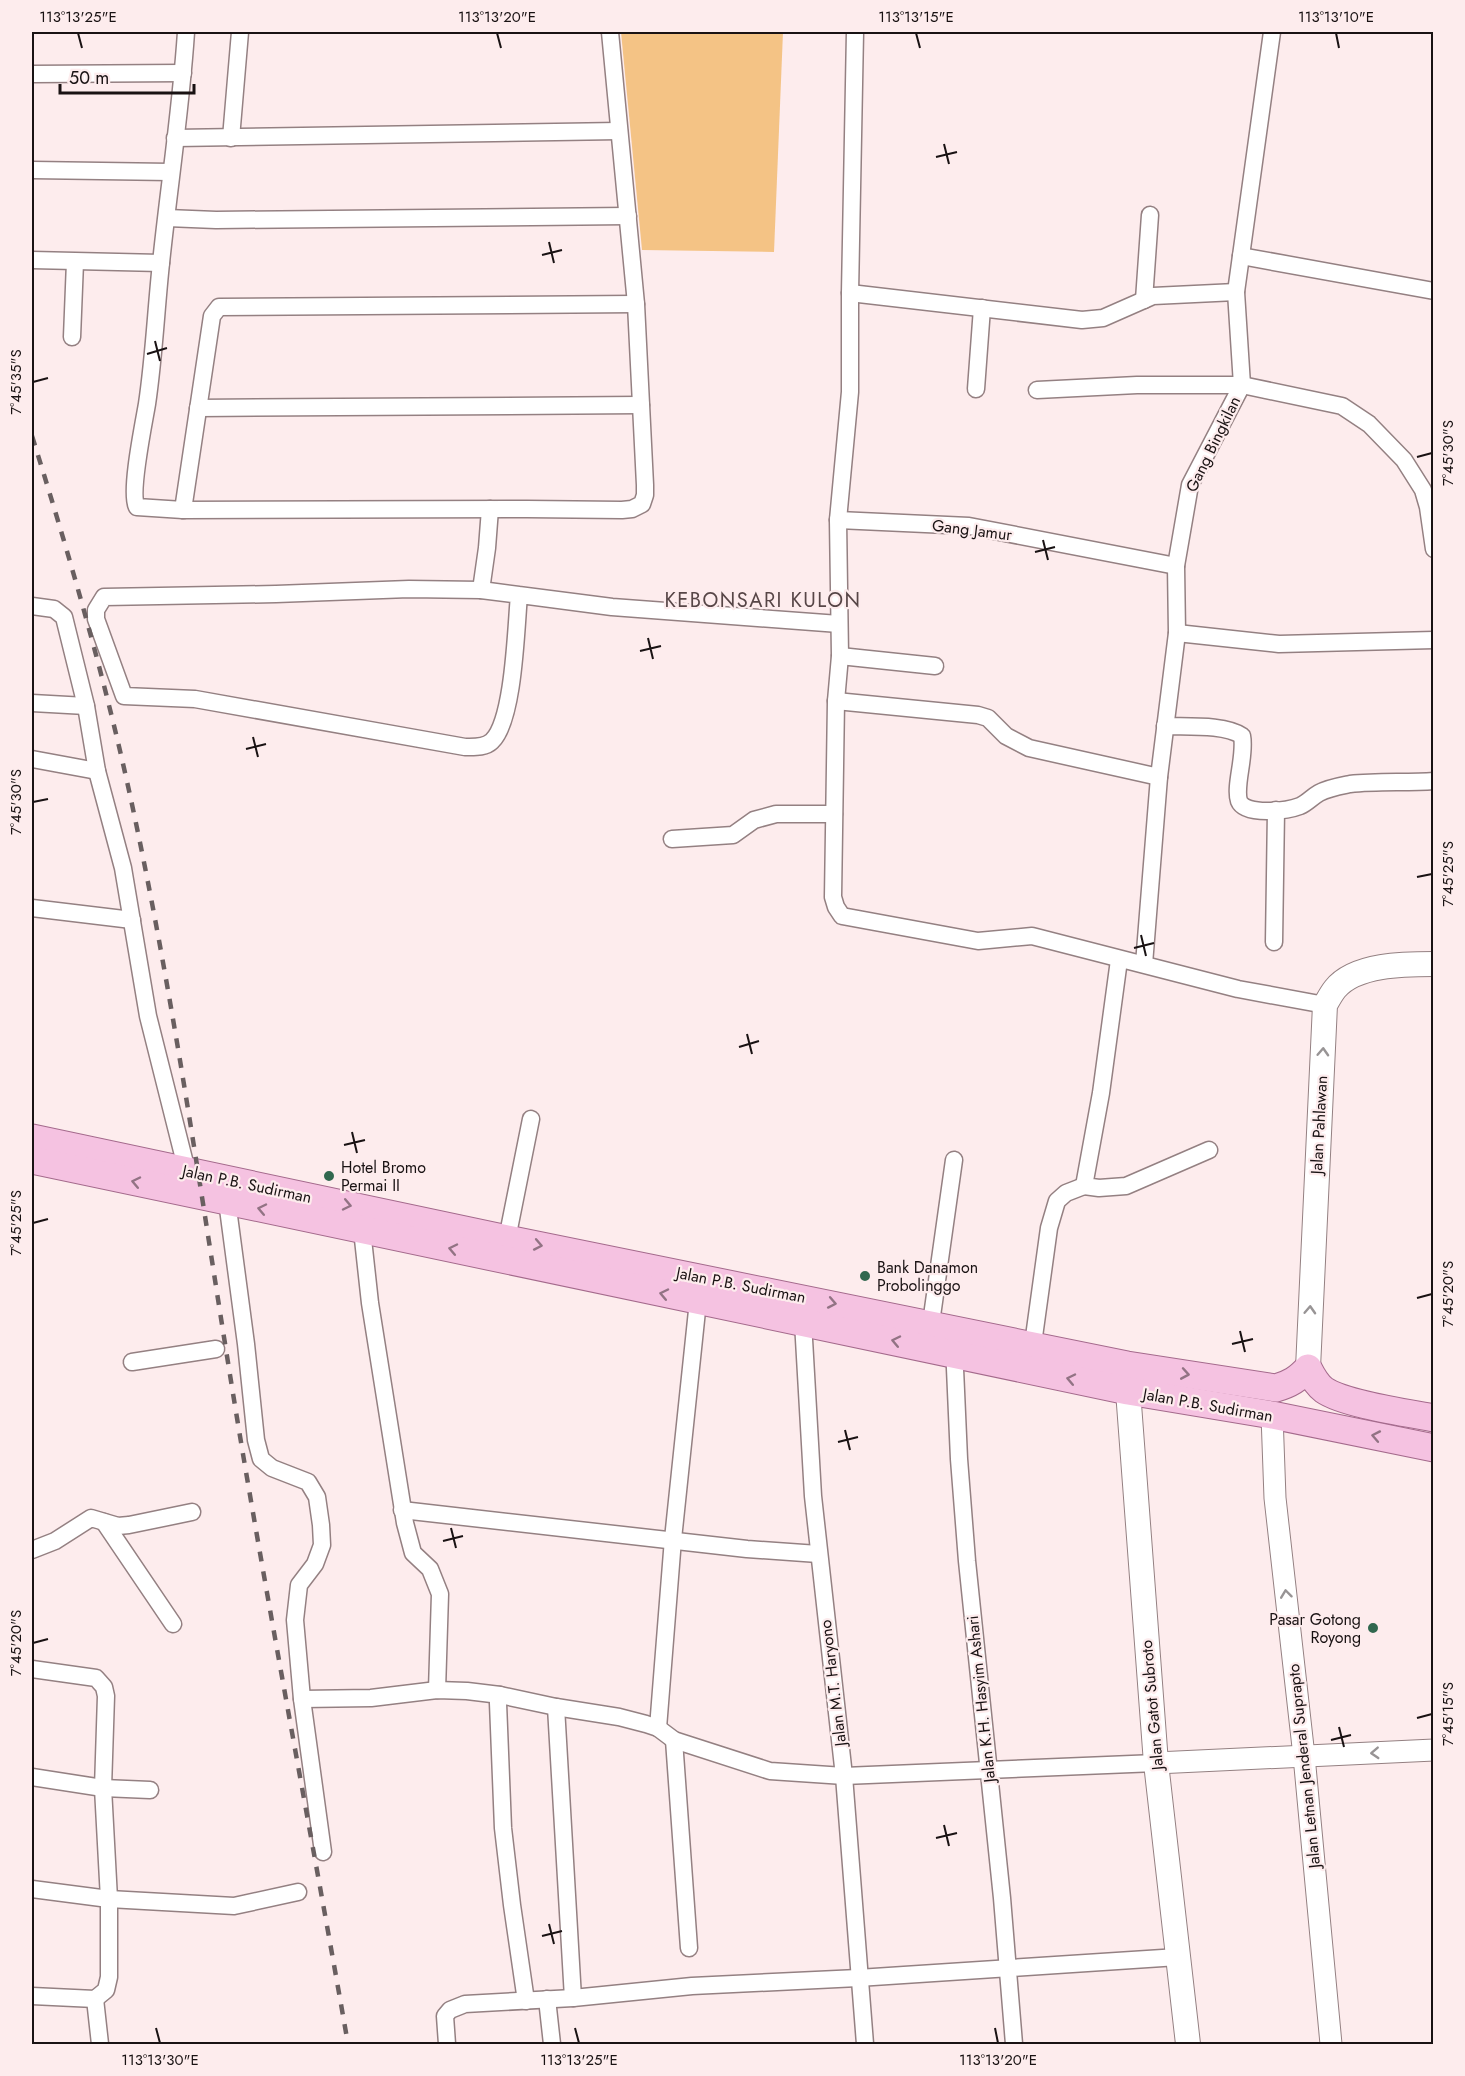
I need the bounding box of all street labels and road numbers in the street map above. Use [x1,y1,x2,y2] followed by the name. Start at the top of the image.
[1180,392,1246,496] street label: Gang Bingkilan
[931,514,1014,546] street label: Gang Jamur
[1305,1075,1333,1177] street label: Jalan Pahlawan
[178,1159,314,1209] street label: Jalan P.B. Sudirman
[672,1261,808,1309] street label: Jalan P.B. Sudirman
[1139,1382,1275,1428] street label: Jalan P.B. Sudirman
[961,1614,1001,1786] street label: Jalan K.H. Hasyim Ashari
[814,1618,852,1749] street label: Jalan M.T. Haryono
[1135,1639,1169,1773] street label: Jalan Gatot Subroto
[1282,1662,1326,1871] street label: Jalan Letnan Jenderal Suprapto

